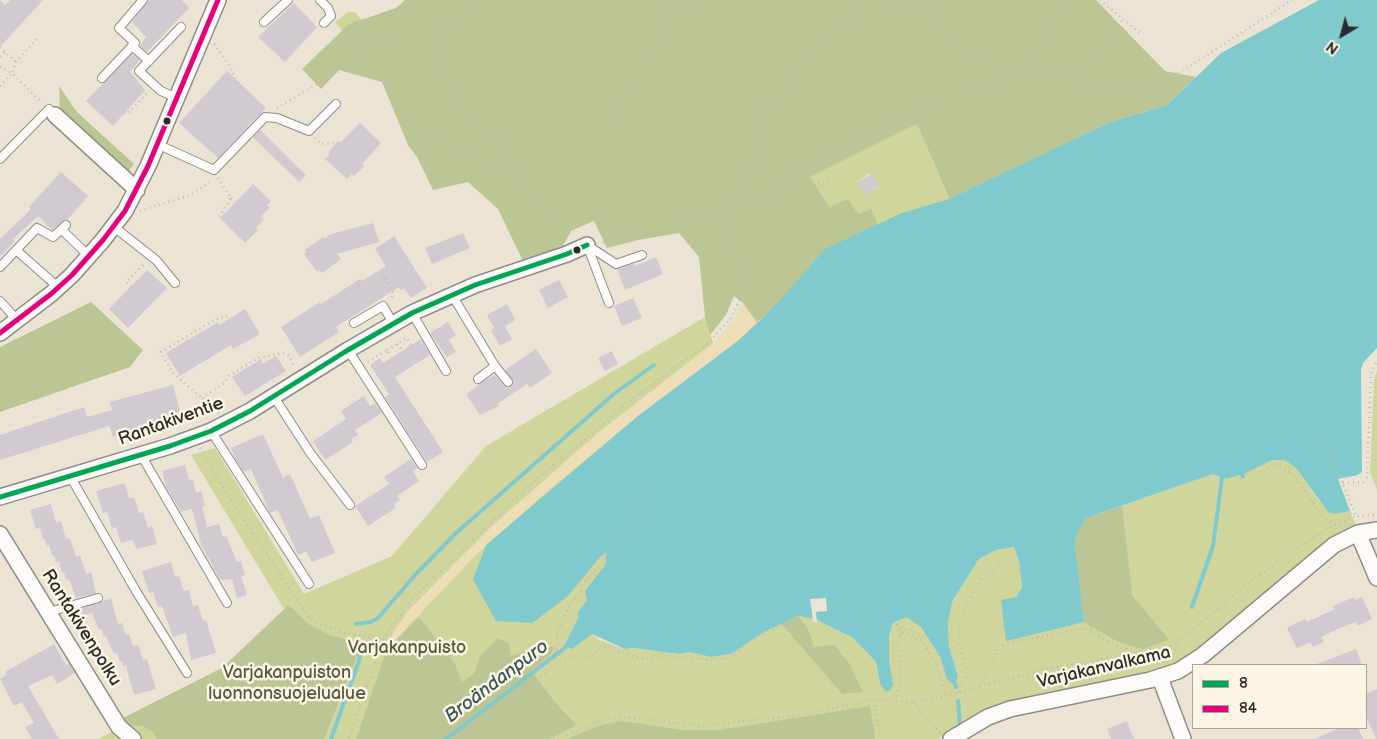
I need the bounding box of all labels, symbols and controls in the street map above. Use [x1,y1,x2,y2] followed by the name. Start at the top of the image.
[1317,10,1367,60] north arrow
[1323,37,1342,57] text: N
[162,116,172,126] unlabelled marker
[572,245,582,255] unlabelled marker
[115,393,227,451] street label: Rantakiventie
[36,566,126,690] street label: Rantakivenpolku
[441,636,553,728] water label: Broändanpuro
[348,637,466,659] park label: Varjakanpuisto
[1035,642,1173,694] street label: Varjakanvalkama
[208,662,366,704] park label: Varjakanpuiston luonnonsuojelualue
[1192,664,1367,729] legend
[1239,674,1248,693] text: 8
[1239,699,1257,718] text: 84

